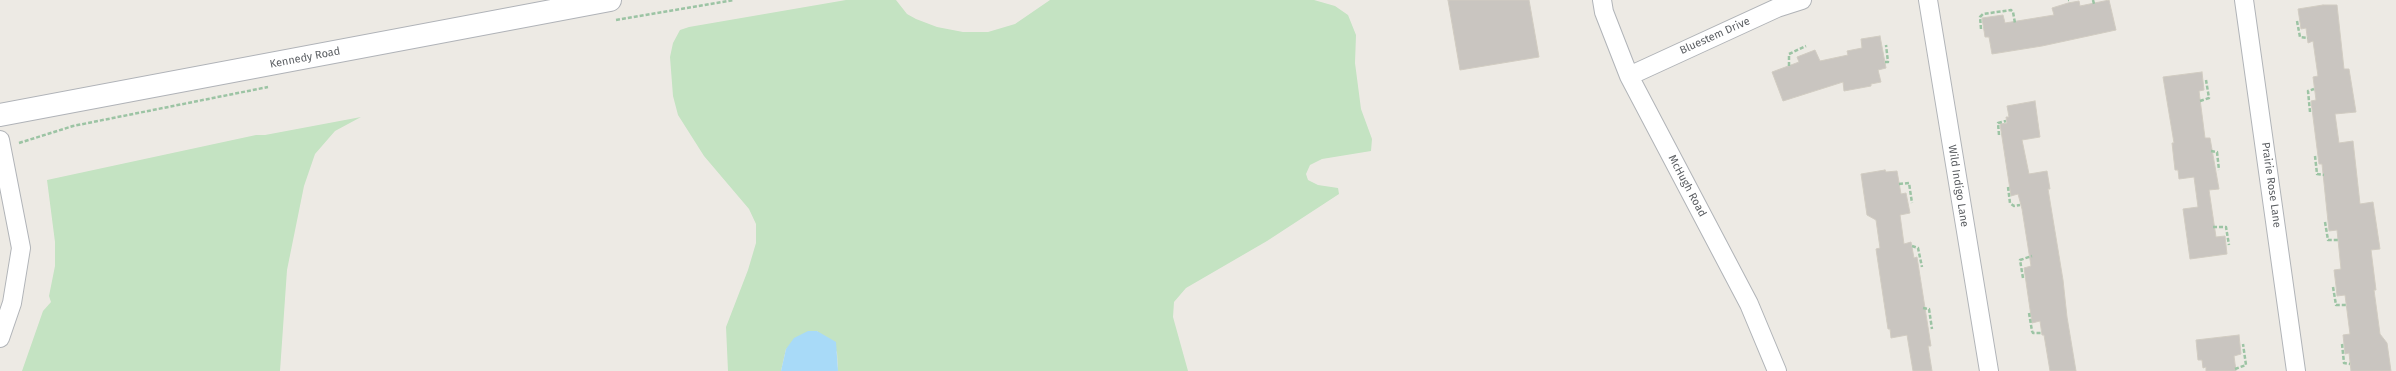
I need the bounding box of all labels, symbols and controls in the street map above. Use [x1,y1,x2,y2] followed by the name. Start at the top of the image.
[1678,15,1752,57] street label: Bluestem Drive
[269,45,341,71] street label: Kennedy Road
[2258,141,2284,229] street label: Prairie Rose Lane
[1945,144,1971,228] street label: Wild Indigo Lane
[1665,153,1709,219] street label: McHugh Road

